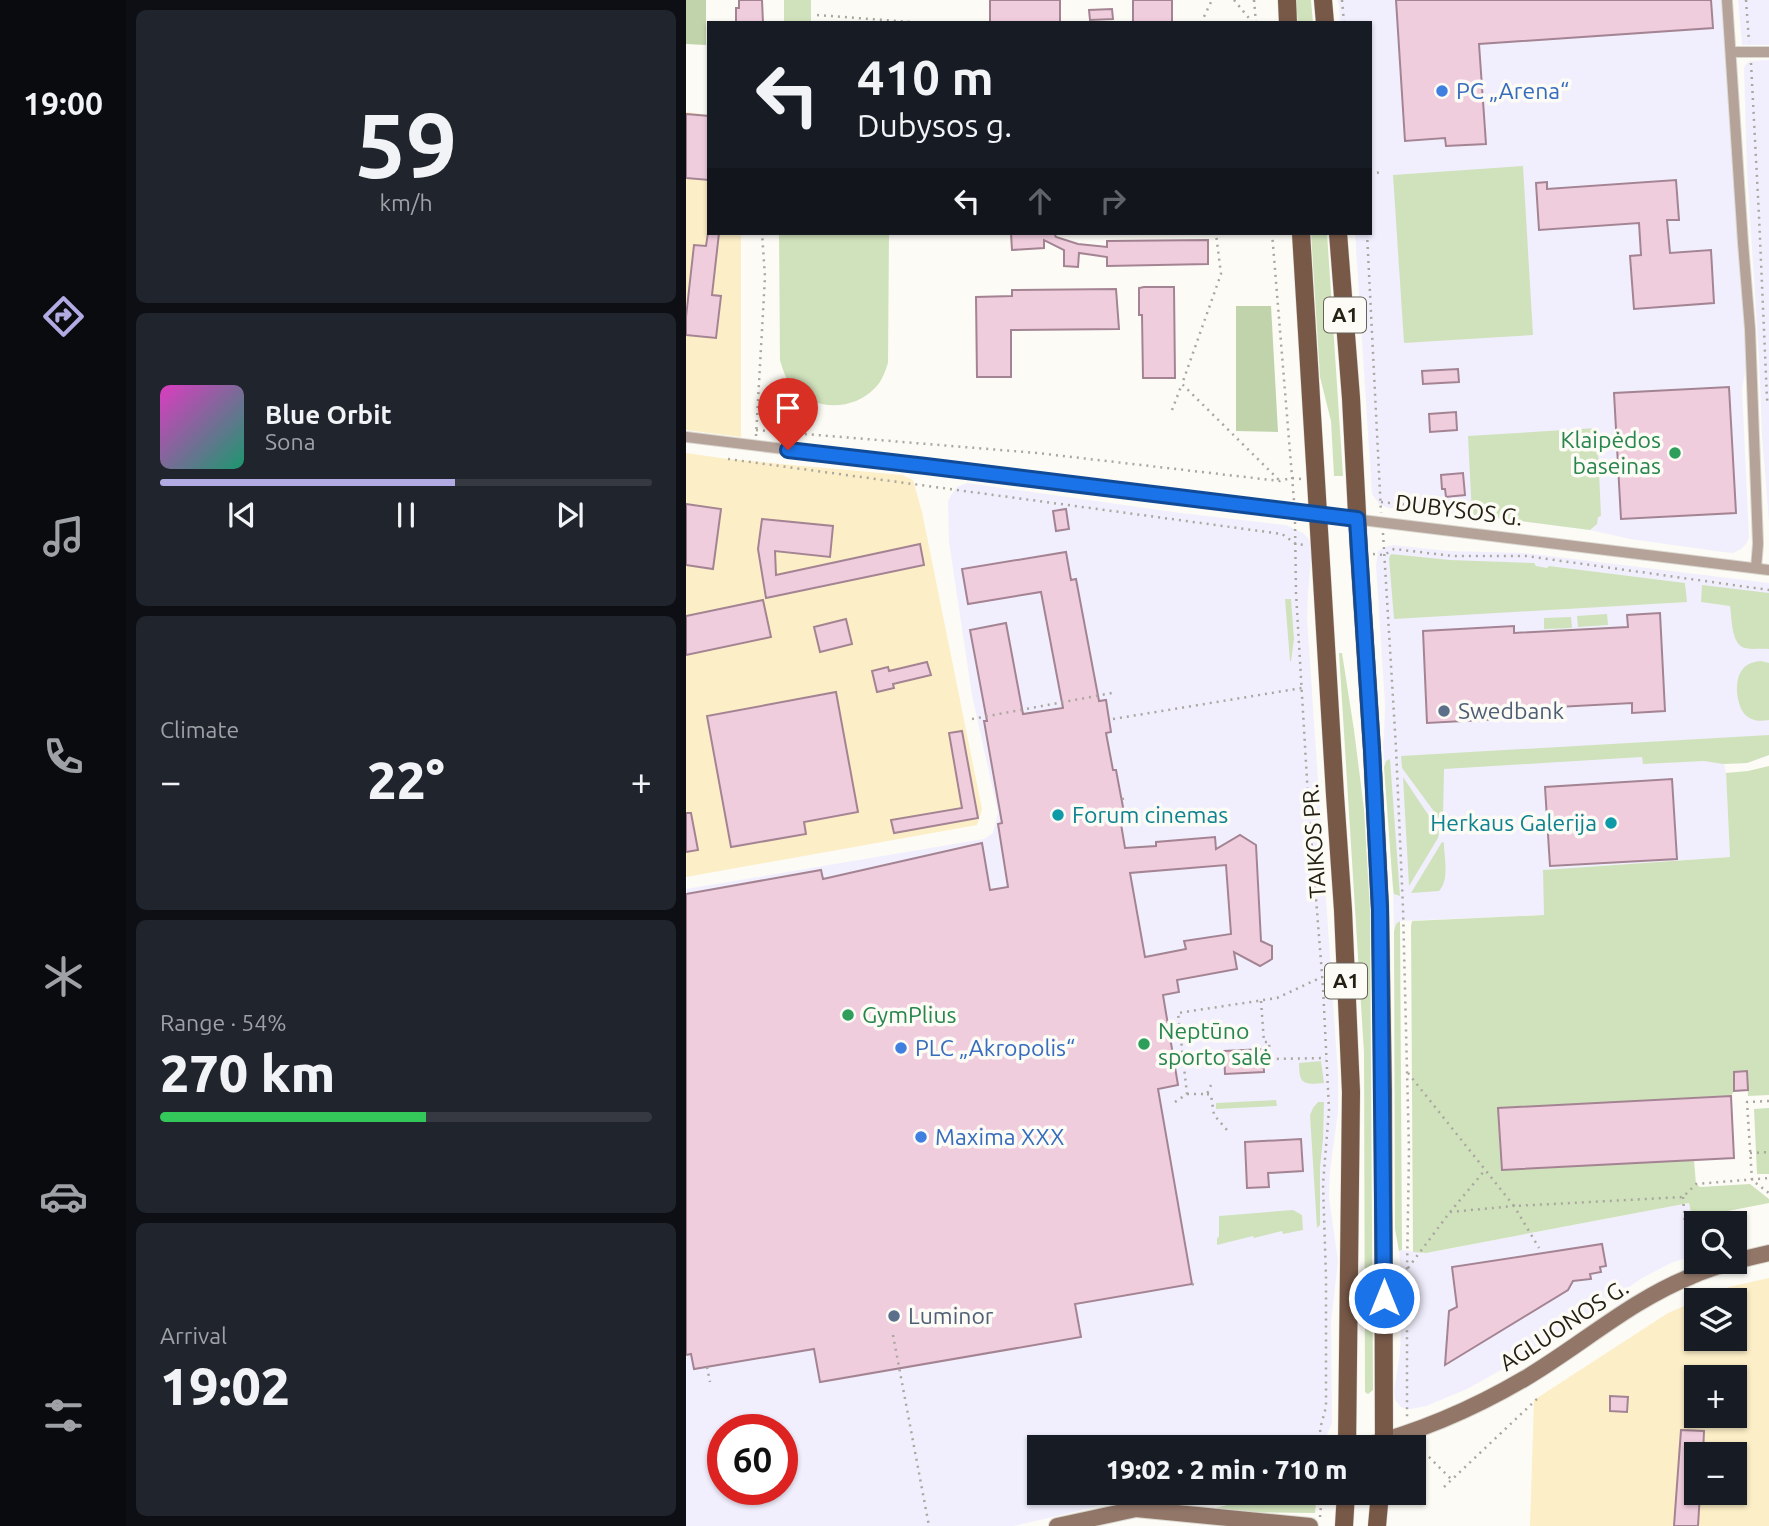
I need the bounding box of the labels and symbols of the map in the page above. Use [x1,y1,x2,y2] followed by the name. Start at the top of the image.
[1456,78,1569,103] place label: PC „Arena“
[1434,83,1450,99] marker: PC „Arena“
[1324,298,1366,332] road number: A1
[758,378,818,450] pin
[1560,427,1661,478] place label: Klaipėdos baseinas
[1667,445,1683,461] marker: Klaipėdos baseinas
[1394,489,1524,530] street label: DUBYSOS G.
[1458,698,1564,723] place label: Swedbank
[1436,703,1452,719] marker: Swedbank
[1297,783,1330,899] street label: TAIKOS PR.
[1072,802,1228,827] place label: Forum cinemas
[1050,807,1066,823] marker: Forum cinemas
[1430,810,1597,835] place label: Herkaus Galerija
[1603,815,1619,831] marker: Herkaus Galerija
[1325,964,1367,998] road number: A1
[862,1002,957,1027] place label: GymPlius
[840,1007,856,1023] marker: GymPlius
[1158,1018,1272,1069] place label: Neptūno sporto salė
[915,1035,1075,1060] place label: PLC „Akropolis“
[1136,1036,1152,1052] marker: Neptūno sporto salė
[893,1040,909,1056] marker: PLC „Akropolis“
[935,1124,1064,1149] place label: Maxima XXX
[913,1129,929,1145] marker: Maxima XXX
[1347,1261,1421,1335] position arrow
[1495,1274,1633,1375] street label: AGLUONOS G.
[908,1303,994,1328] place label: Luminor
[886,1308,902,1324] marker: Luminor
[707,1414,798,1505] speed limit sign: 60

